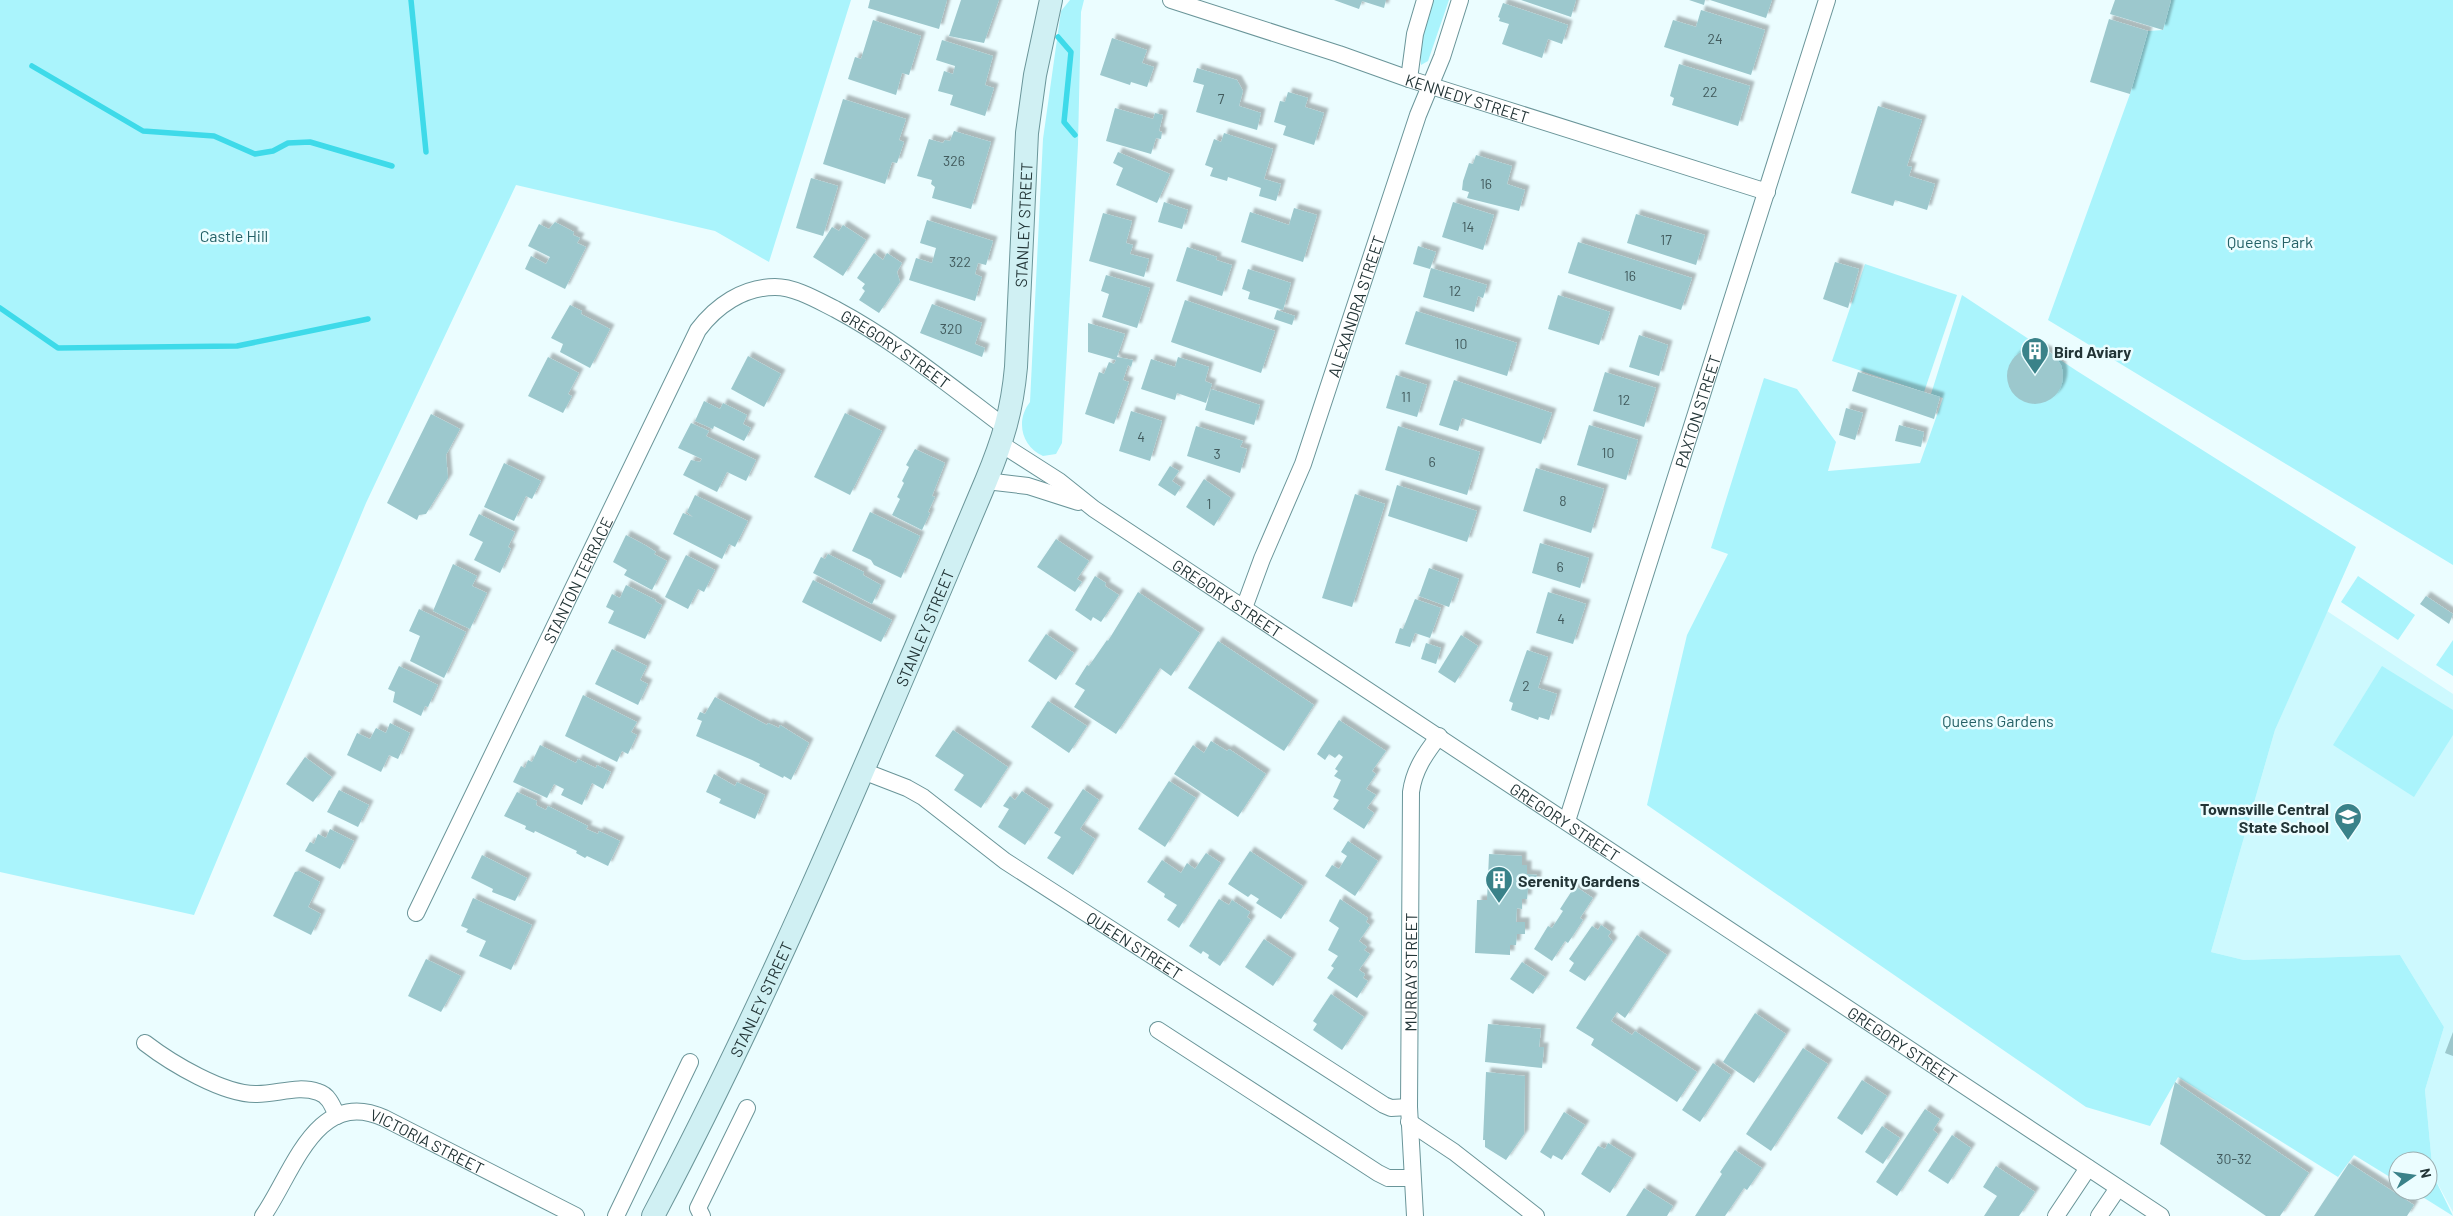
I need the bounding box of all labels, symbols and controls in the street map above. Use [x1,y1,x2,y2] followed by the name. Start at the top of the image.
[1707,30,1723,47] house number: 24
[1403,69,1532,126] street label: KENNEDY STREET
[1702,83,1718,100] house number: 22
[1218,90,1225,107] house number: 7
[943,152,965,169] house number: 326
[1010,162,1035,288] street label: STANLEY STREET
[1480,175,1492,192] house number: 16
[1462,218,1474,235] house number: 14
[200,226,268,245] park label: Castle Hill
[1660,231,1672,248] house number: 17
[2227,232,2313,251] park label: Queens Park
[1323,233,1387,379] street label: ALEXANDRA STREET
[949,253,971,270] house number: 322
[1624,267,1636,284] house number: 16
[1449,282,1461,299] house number: 12
[838,305,954,392] street label: GREGORY STREET
[940,320,962,337] house number: 320
[1455,335,1467,352] house number: 10
[2020,336,2050,375] building icon: Bird Aviary
[2054,342,2131,361] place label: Bird Aviary
[1670,352,1724,470] street label: PAXTON STREET
[1401,388,1411,405] house number: 11
[1618,391,1630,408] house number: 12
[1137,428,1145,445] house number: 4
[1602,444,1614,461] house number: 10
[1213,445,1221,462] house number: 3
[1428,453,1436,470] house number: 6
[1559,492,1567,509] house number: 8
[1207,495,1211,512] house number: 1
[539,514,616,646] street label: STANTON TERRACE
[1169,554,1286,641] street label: GREGORY STREET
[1556,558,1564,575] house number: 6
[891,566,957,689] street label: STANLEY STREET
[1557,610,1565,627] house number: 4
[1522,677,1530,694] house number: 2
[1942,711,2054,730] park label: Queens Gardens
[1507,778,1624,864] street label: GREGORY STREET
[2200,799,2329,836] place label: Townsville Central State School
[2333,802,2363,841] school or university icon: Townsville Central State School
[1484,865,1514,904] building icon: Serenity Gardens
[1518,871,1640,890] place label: Serenity Gardens
[1084,907,1186,982] street label: QUEEN STREET
[1400,912,1420,1032] street label: MURRAY STREET
[725,938,796,1060] street label: STANLEY STREET
[1845,1002,1961,1088] street label: GREGORY STREET
[368,1104,488,1177] street label: VICTORIA STREET
[2216,1150,2252,1167] house number: 30-32
[2388,1151,2438,1201] north arrow
[2417,1167,2435,1179] text: N

